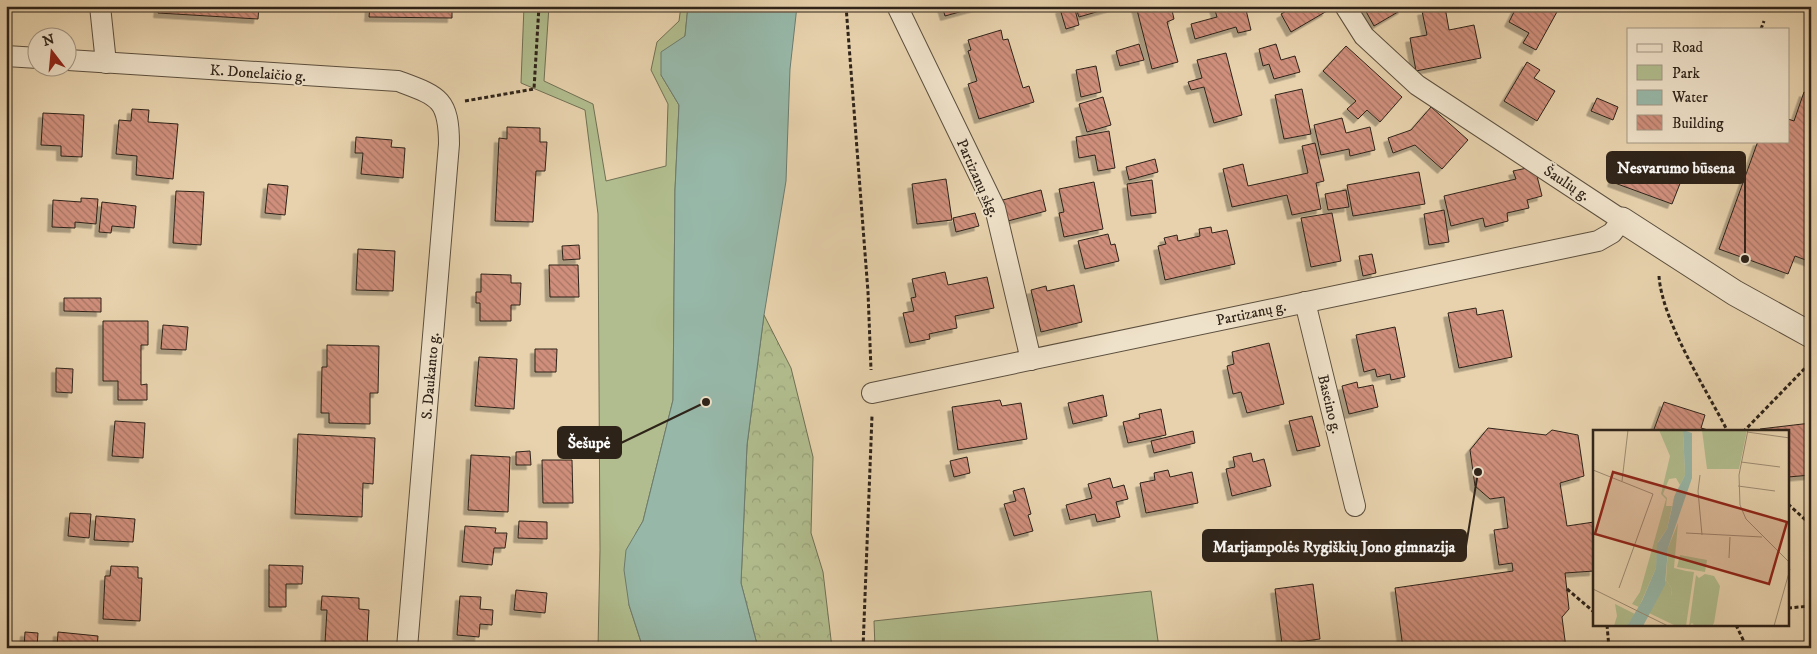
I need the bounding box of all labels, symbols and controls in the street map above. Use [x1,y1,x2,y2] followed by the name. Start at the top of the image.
[28,28,78,78] north arrow
[1627,28,1790,142] legend
[41,30,57,51] text: N
[1672,38,1704,57] text: Road
[209,61,307,86] street label: K. Donelaičio g.
[1672,64,1701,83] text: Park
[1671,88,1708,107] text: Water
[1672,114,1724,133] text: Building
[952,136,1003,220] street label: Partizanų skg.
[1607,152,1745,183] callout: Nesvarumo būsena
[1617,158,1736,178] text: Nesvarumo būsena
[1540,161,1594,205] street label: Šaulių g.
[1214,297,1288,330] street label: Partizanų g.
[417,332,444,420] street label: S. Daukanto g.
[1313,373,1346,436] street label: Baseino g.
[558,427,621,458] callout: Šešupė
[1593,430,1790,626] inset map
[568,433,611,453] text: Šešupė
[1203,530,1466,561] callout: Marijampolės Rygiškių Jono gimnazija
[1213,537,1457,557] text: Marijampolės Rygiškių Jono gimnazija

